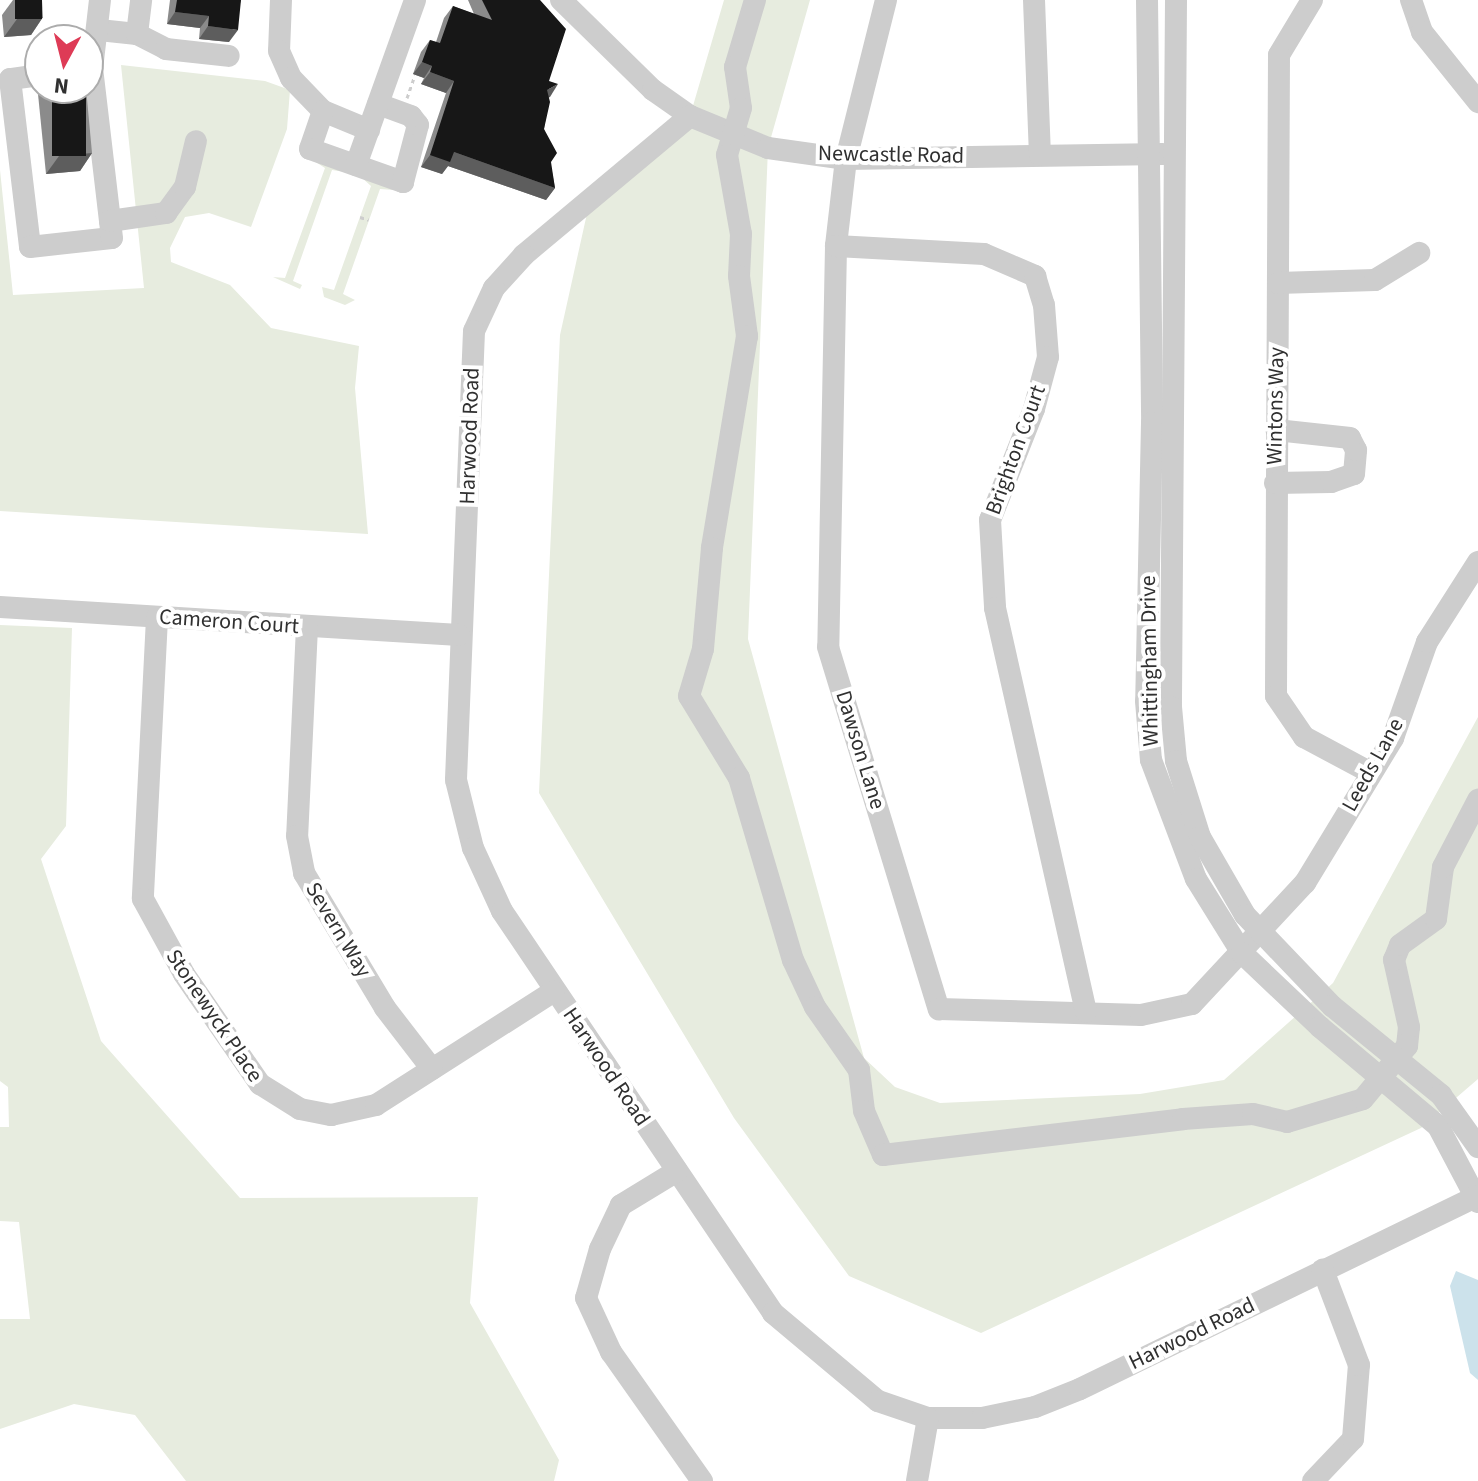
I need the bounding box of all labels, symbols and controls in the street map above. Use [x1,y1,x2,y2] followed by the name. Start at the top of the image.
[24,24,104,104] north arrow
[52,69,71,103] text: N
[818,141,964,169] street label: Newcastle Road
[1262,347,1290,465] street label: Wintons Way
[454,367,486,505] street label: Harwood Road
[980,382,1052,518] street label: Brighton Court
[1135,575,1165,747] street label: Whittingham Drive
[158,604,300,640] street label: Cameron Court
[829,687,891,813] street label: Dawson Lane
[1337,714,1409,816] street label: Leeds Lane
[299,878,377,982] street label: Severn Way
[160,945,268,1087] street label: Stonewyck Place
[557,1003,655,1131] street label: Harwood Road
[1125,1292,1259,1376] street label: Harwood Road

